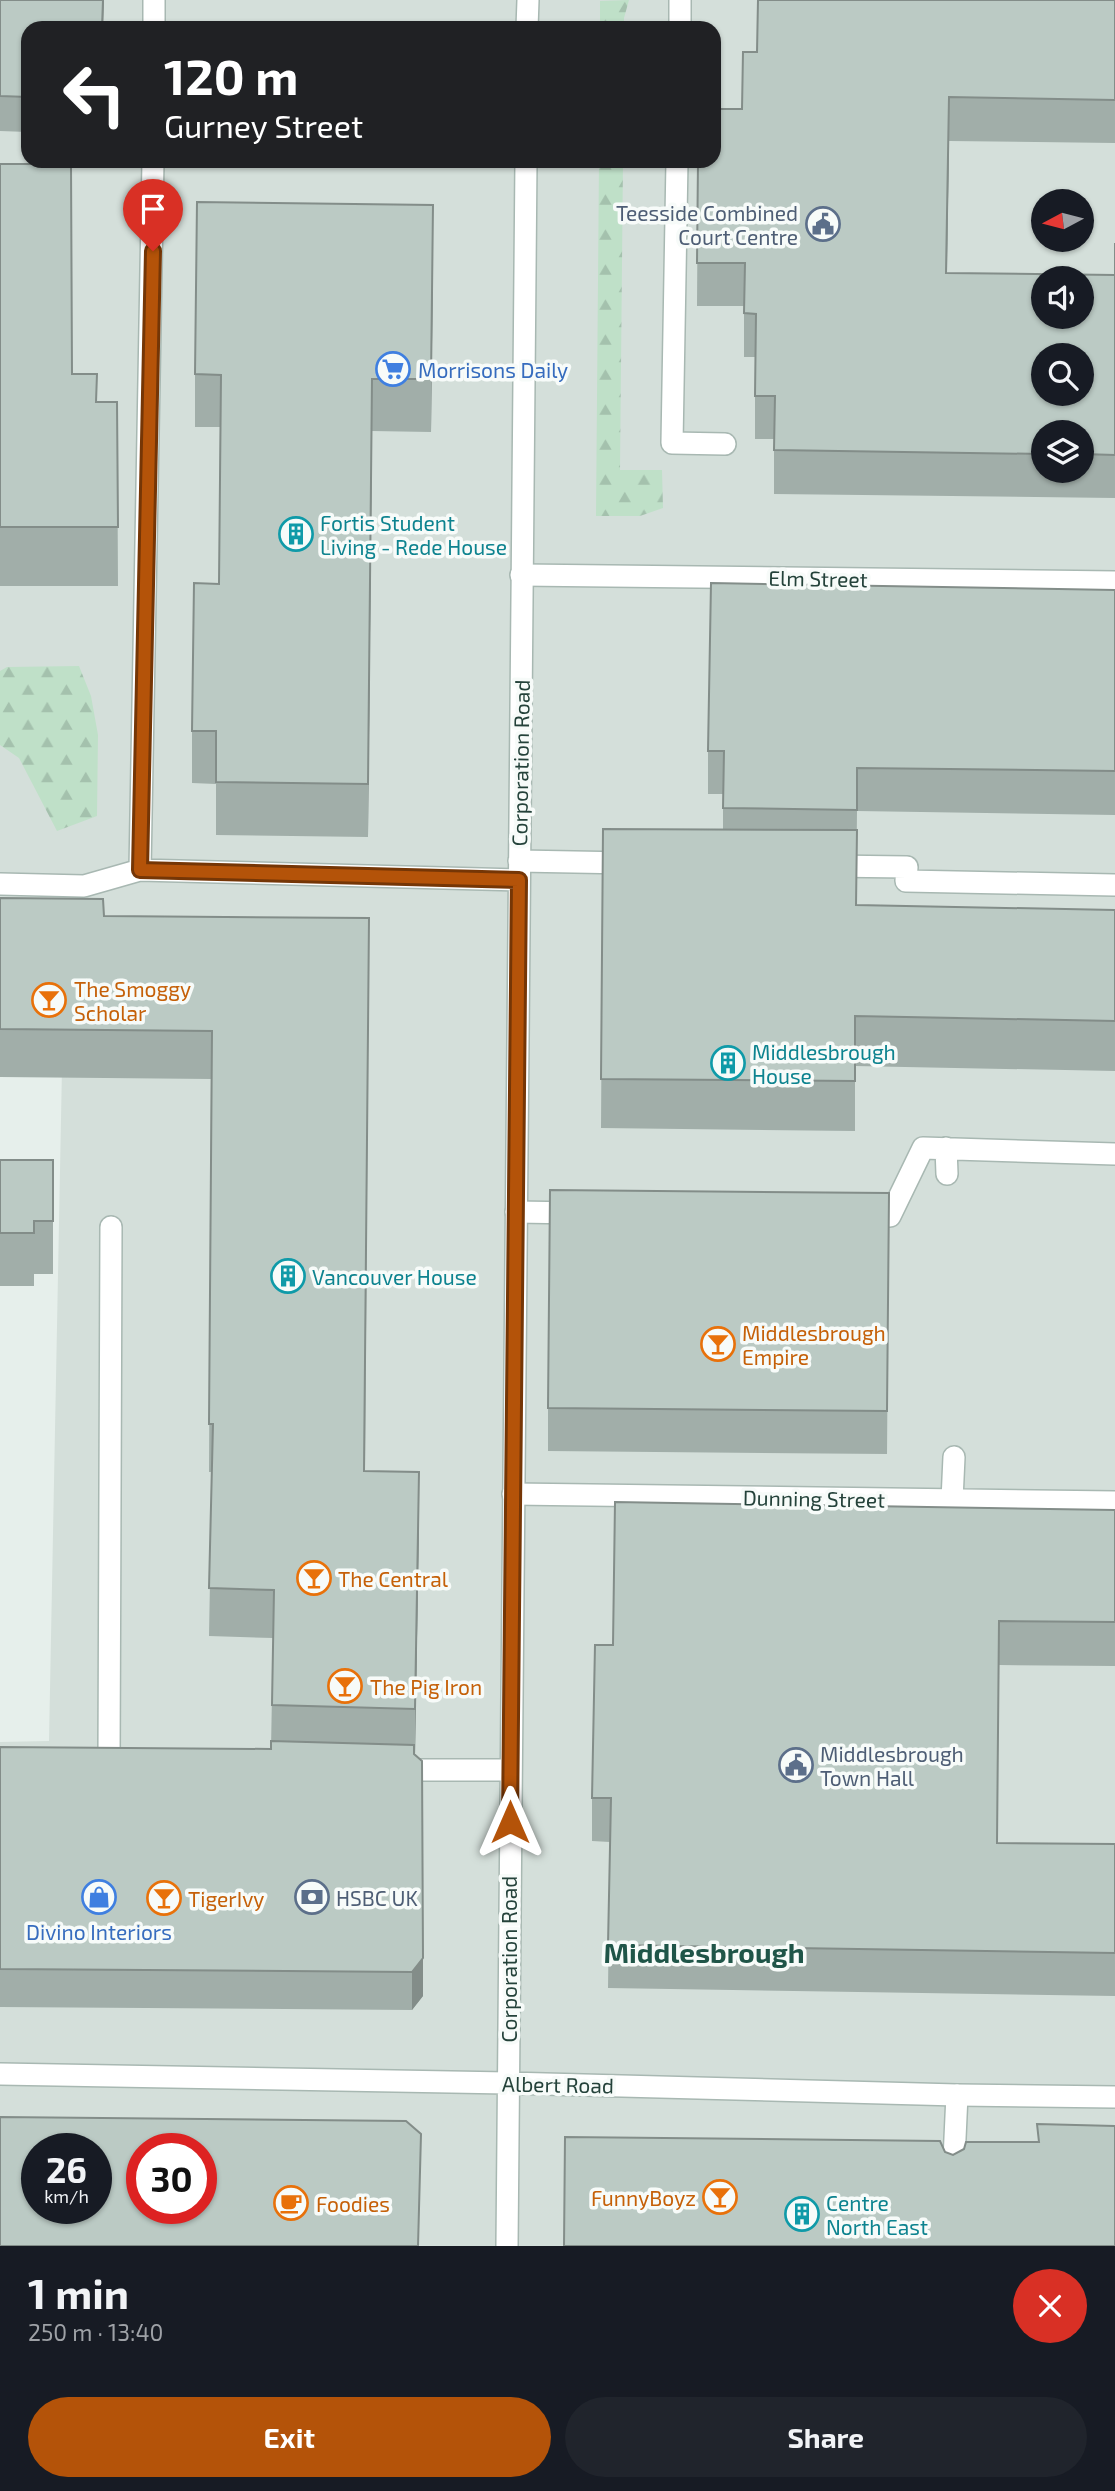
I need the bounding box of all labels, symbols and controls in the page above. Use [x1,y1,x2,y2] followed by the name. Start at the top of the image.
[164,46,298,105] text: 120 m
[49,49,140,140] icon: left
[164,106,363,144] text: Gurney Street
[123,179,183,251] pin
[1031,189,1094,252] north arrow
[1031,189,1094,483] map controls
[134,190,172,228] icon: arrive
[616,200,798,249] place label: Teesside Combined Court Centre
[804,205,842,243] public building icon: Teesside Combined Court Centre
[1031,266,1094,329] button: sound
[1031,343,1094,406] button: search
[374,350,412,388] supermarket icon: Morrisons Daily
[418,357,568,382] place label: Morrisons Daily
[1031,420,1094,483] button: layers
[320,510,507,559] place label: Fortis Student Living - Rede House
[277,515,315,553] building icon: Fortis Student Living - Rede House
[768,565,868,591] street label: Elm Street
[506,679,534,847] street label: Corporation Road
[74,976,191,1025] place label: The Smoggy Scholar
[30,981,68,1019] bar icon: The Smoggy Scholar
[752,1039,896,1088] place label: Middlesbrough House
[709,1044,747,1082] building icon: Middlesbrough House
[269,1257,307,1295] building icon: Vancouver House
[312,1264,477,1289] place label: Vancouver House
[742,1320,886,1369] place label: Middlesbrough Empire
[699,1325,737,1363] bar icon: Middlesbrough Empire
[743,1484,885,1512] street label: Dunning Street
[295,1559,333,1597] bar icon: The Central
[338,1566,449,1591] place label: The Central
[326,1667,364,1705] bar icon: The Pig Iron
[370,1674,482,1699] place label: The Pig Iron
[820,1741,964,1790] place label: Middlesbrough Town Hall
[777,1746,815,1784] public building icon: Middlesbrough Town Hall
[473,1785,547,1859] position arrow
[496,1876,521,2042] street label: Corporation Road
[80,1878,118,1916] shop icon: Divino Interiors
[293,1878,331,1916] bank icon: HSBC UK
[145,1879,183,1917] bar icon: TigerIvy
[336,1885,418,1910] place label: HSBC UK
[188,1886,264,1911] place label: TigerIvy
[26,1919,172,1944] place label: Divino Interiors
[603,1935,805,1969] district label: Middlesbrough
[502,2071,614,2097] street label: Albert Road
[126,2133,217,2224] speed limit sign: 30
[46,2148,87,2190] text: 26
[701,2178,739,2216] bar icon: FunnyBoyz
[272,2184,310,2222] cafe icon: Foodies
[44,2185,89,2207] text: km/h
[591,2185,696,2210] place label: FunnyBoyz
[826,2190,928,2239] place label: Centre North East
[316,2191,390,2216] place label: Foodies
[783,2195,821,2233] building icon: Centre North East
[28,2267,129,2317] text: 1 min
[1013,2269,1087,2343] button: close
[28,2318,163,2346] text: 250 m · 13:40
[28,2397,551,2477] button: Exit
[565,2397,1087,2477] button: Share

